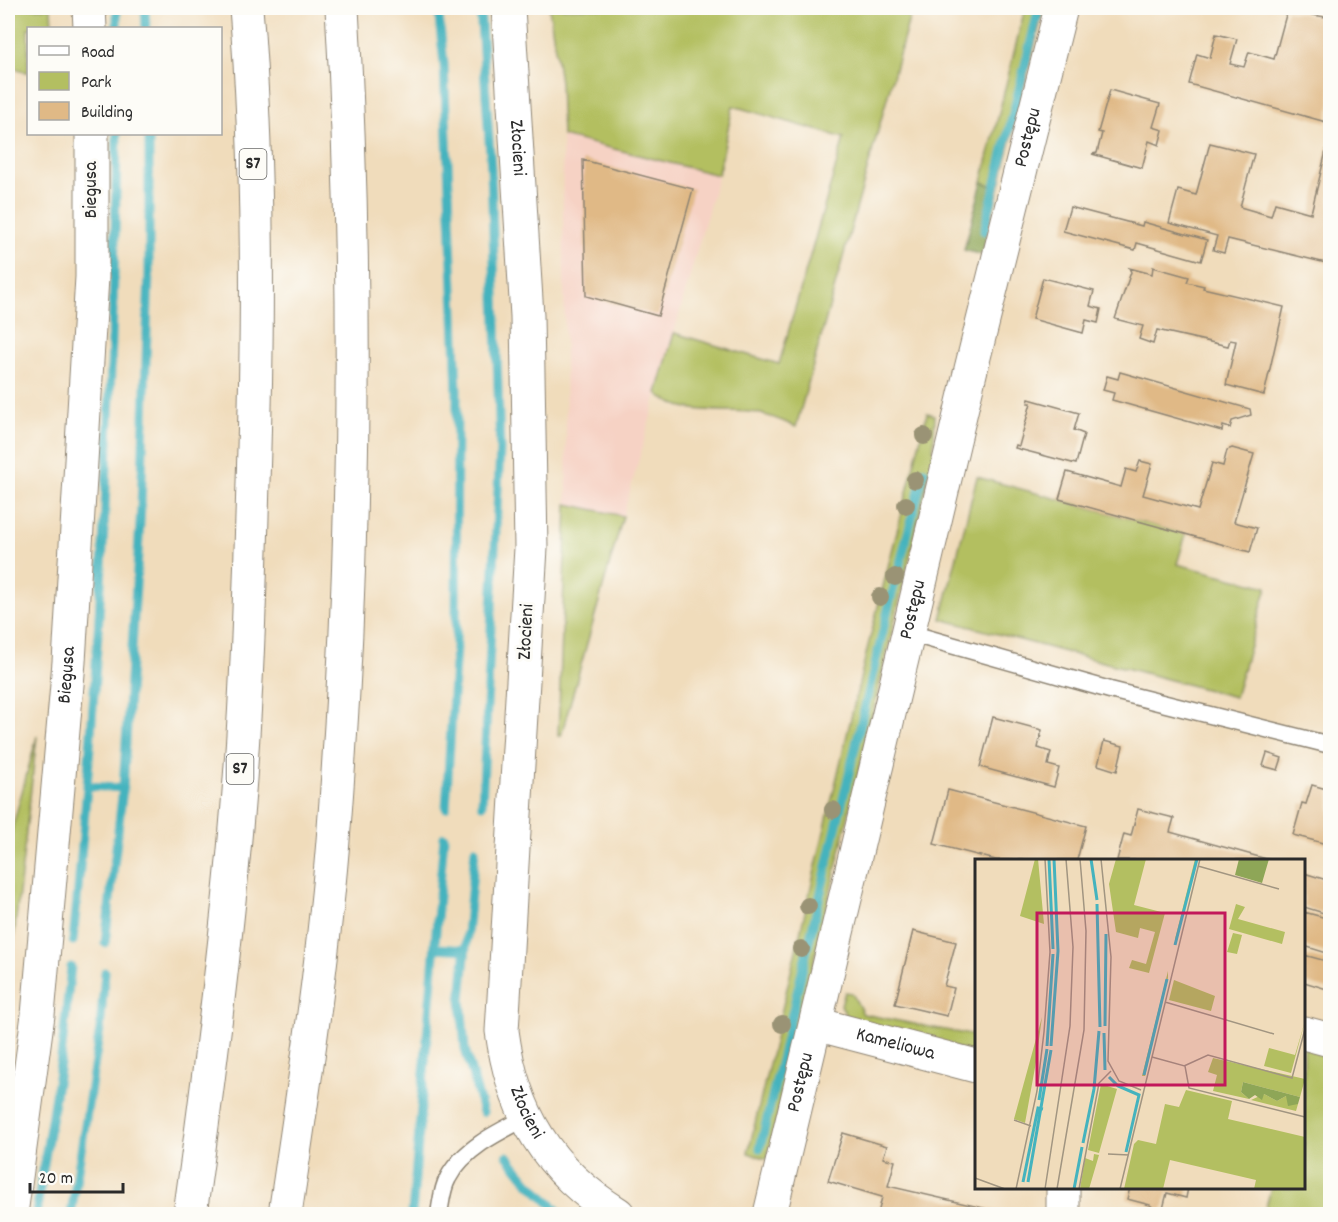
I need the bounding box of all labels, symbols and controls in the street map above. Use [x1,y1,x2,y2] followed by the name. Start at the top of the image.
[27,27,222,135] legend
[81,41,115,66] text: Road
[81,71,112,96] text: Park
[81,101,133,126] text: Building
[1008,105,1050,170] street label: Postępu
[501,119,532,177] street label: Złocieni
[240,149,266,179] road number: S7
[78,161,106,219] street label: Biegusa
[893,577,934,643] street label: Postępu
[512,603,542,661] street label: Złocieni
[51,645,84,705] street label: Biegusa
[226,754,254,784] road number: S7
[975,859,1305,1189] inset map
[853,1021,939,1069] street label: Kameliowa
[781,1050,822,1115] street label: Postępu
[501,1082,550,1145] street label: Złocieni
[30,1156,123,1194] scale bar
[39,1167,73,1192] text: 20 m

